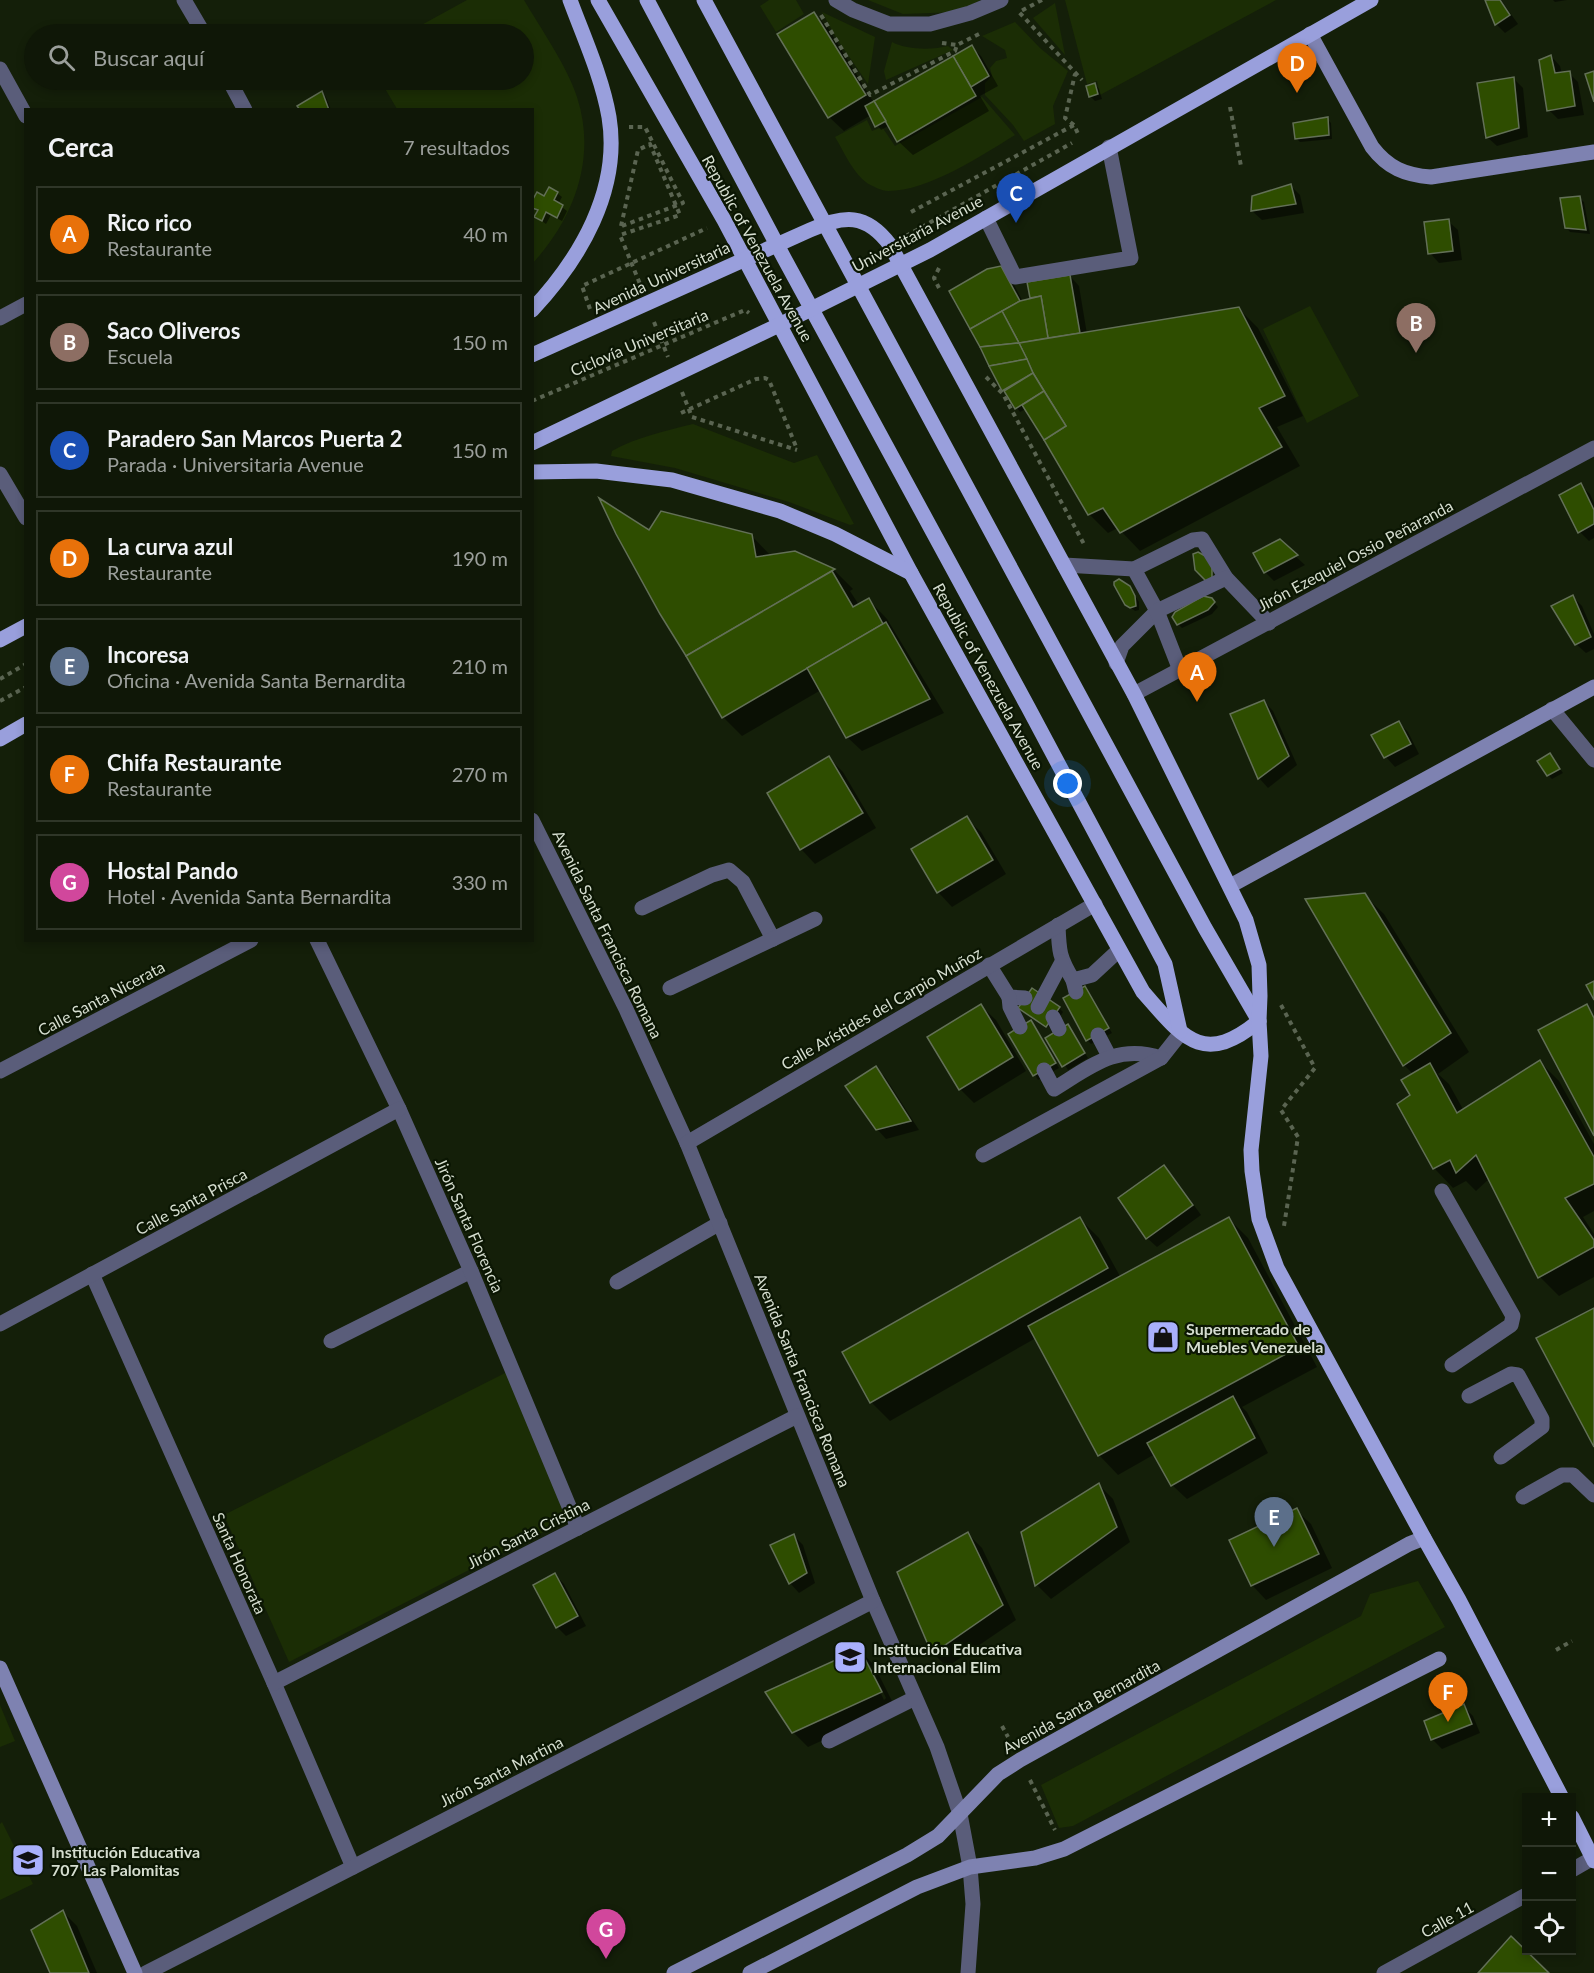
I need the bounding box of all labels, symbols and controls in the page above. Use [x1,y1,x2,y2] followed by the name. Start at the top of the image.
[24,24,534,90] search box
[45,41,78,74] icon: search
[93,44,204,71] text: Buscar aquí
[1278,44,1316,93] pin: D
[48,131,114,163] text: Cerca
[403,135,510,159] text: 7 resultados
[699,151,817,345] street label: Republic of Venezuela Avenue
[996,174,1036,223] pin: C
[848,191,986,275] street label: Universitaria Avenue
[107,209,192,236] text: Rico rico
[63,222,76,246] text: A
[463,222,508,246] text: 40 m
[107,236,212,260] text: Restaurante
[589,237,733,317] street label: Avenida Universitaria
[567,304,711,380] street label: Ciclovía Universitaria
[1396,304,1436,353] pin: B
[107,317,240,344] text: Saco Oliveros
[63,330,76,354] text: B
[452,330,508,354] text: 150 m
[107,344,173,368] text: Escuela
[107,425,403,452] text: Paradero San Marcos Puerta 2
[63,438,76,462] text: C
[452,438,508,462] text: 150 m
[107,452,364,476] text: Parada · Universitaria Avenue
[1254,495,1456,615] street label: Jirón Ezequiel Ossio Peñaranda
[107,533,233,560] text: La curva azul
[62,546,77,570] text: D
[452,546,508,570] text: 190 m
[107,560,212,584] text: Restaurante
[930,579,1048,773] street label: Republic of Venezuela Avenue
[107,641,189,668] text: Incoresa
[1178,652,1216,702] pin: A
[64,654,75,678] text: E
[452,654,508,678] text: 210 m
[107,668,406,692] text: Oficina · Avenida Santa Bernardita
[107,749,282,776] text: Chifa Restaurante
[64,762,75,786] text: F
[452,762,508,786] text: 270 m
[1053,769,1082,798] your location
[107,776,212,800] text: Restaurante
[549,827,667,1041] street label: Avenida Santa Francisca Romana
[107,857,238,884] text: Hostal Pando
[62,870,77,894] text: G
[452,870,508,894] text: 330 m
[107,884,391,908] text: Hotel · Avenida Santa Bernardita
[777,943,985,1073] street label: Calle Arístides del Carpio Muñoz
[34,957,168,1039] street label: Calle Santa Nicerata
[432,1155,508,1295] street label: Jirón Santa Florencia
[132,1164,250,1238] street label: Calle Santa Prisca
[751,1270,855,1490] street label: Avenida Santa Francisca Romana
[1145,1319,1181,1355] shop icon: Supermercado de Muebles Venezuela
[1186,1319,1323,1356] place label: Supermercado de Muebles Venezuela
[463,1494,593,1572] street label: Jirón Santa Cristina
[1254,1498,1294,1547] pin: E
[209,1509,271,1617] street label: Santa Honorata
[832,1639,868,1675] school or university icon: Institución Educativa Internacional Elim
[873,1639,1022,1676] place label: Institución Educativa Internacional Elim
[999,1655,1163,1757] street label: Avenida Santa Bernardita
[1428,1672,1468,1722] pin: F
[436,1732,566,1810] street label: Jirón Santa Martina
[1522,1793,1576,1955] map controls
[1522,1793,1576,1847] button: +
[10,1842,46,1878] school or university icon: Institución Educativa 707 Las Palomitas
[51,1842,200,1879] place label: Institución Educativa 707 Las Palomitas
[1522,1847,1576,1901] button: −
[1417,1897,1477,1941] street label: Calle 11
[1522,1901,1576,1955] button: locate
[586,1910,626,1959] pin: G

